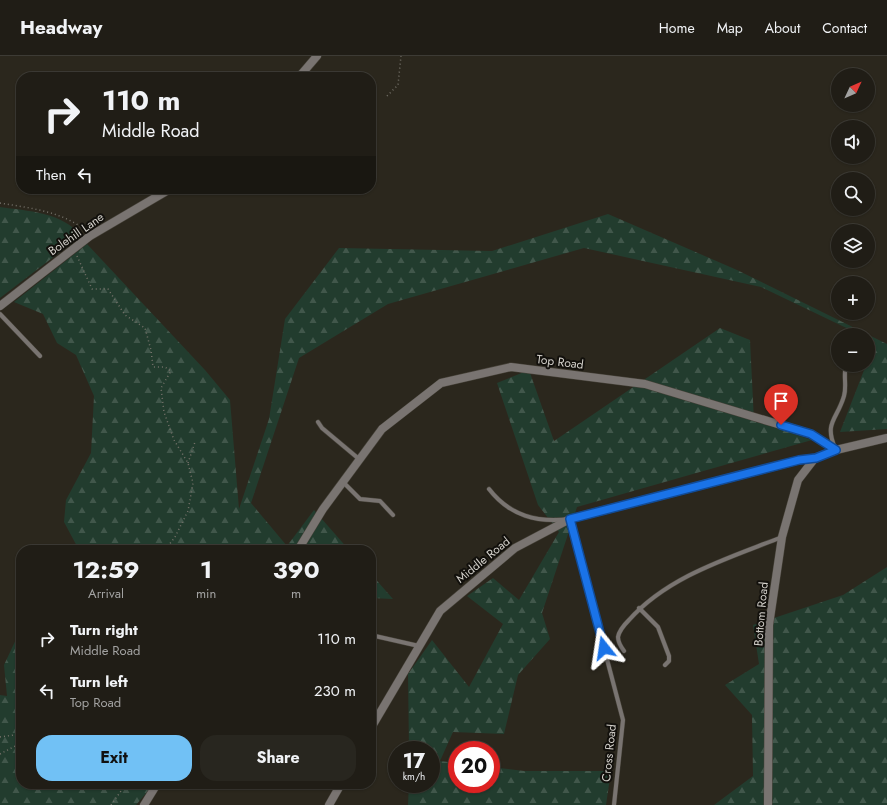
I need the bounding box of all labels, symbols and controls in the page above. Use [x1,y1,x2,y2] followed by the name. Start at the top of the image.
[20,14,102,41] text: Headway
[659,18,695,38] text: Home
[717,18,743,38] text: Map
[765,18,800,38] text: About
[822,18,867,38] text: Contact
[831,68,875,112] north arrow
[831,68,875,372] map controls
[102,80,180,121] text: 110 m
[36,88,88,140] icon: right
[102,118,199,144] text: Middle Road
[831,120,875,164] button: sound
[36,164,66,186] text: Then
[74,164,96,186] icon: left
[831,172,875,216] button: search
[44,208,108,260] street label: Bolehill Lane
[831,224,875,268] button: layers
[831,276,875,320] button: +
[831,328,875,372] button: −
[535,350,585,374] street label: Top Road
[764,384,798,425] pin
[770,390,792,412] icon: arrive
[452,533,514,587] street label: Middle Road
[72,552,140,587] text: 12:59
[200,552,212,587] text: 1
[273,552,320,587] text: 390
[749,581,773,647] street label: Bottom Road
[88,584,124,603] text: Arrival
[196,584,216,603] text: min
[291,584,301,603] text: m
[70,619,138,641] text: Turn right
[583,627,625,669] position arrow
[36,628,58,650] icon: right
[317,628,356,650] text: 110 m
[70,641,140,660] text: Middle Road
[70,671,128,693] text: Turn left
[36,680,58,702] icon: left
[314,680,356,702] text: 230 m
[70,693,121,712] text: Top Road
[597,723,621,783] street label: Cross Road
[36,735,192,781] button: Exit
[200,735,356,781] button: Share
[448,741,500,793] speed limit sign: 20
[403,747,425,776] text: 17
[403,769,425,784] text: km/h

